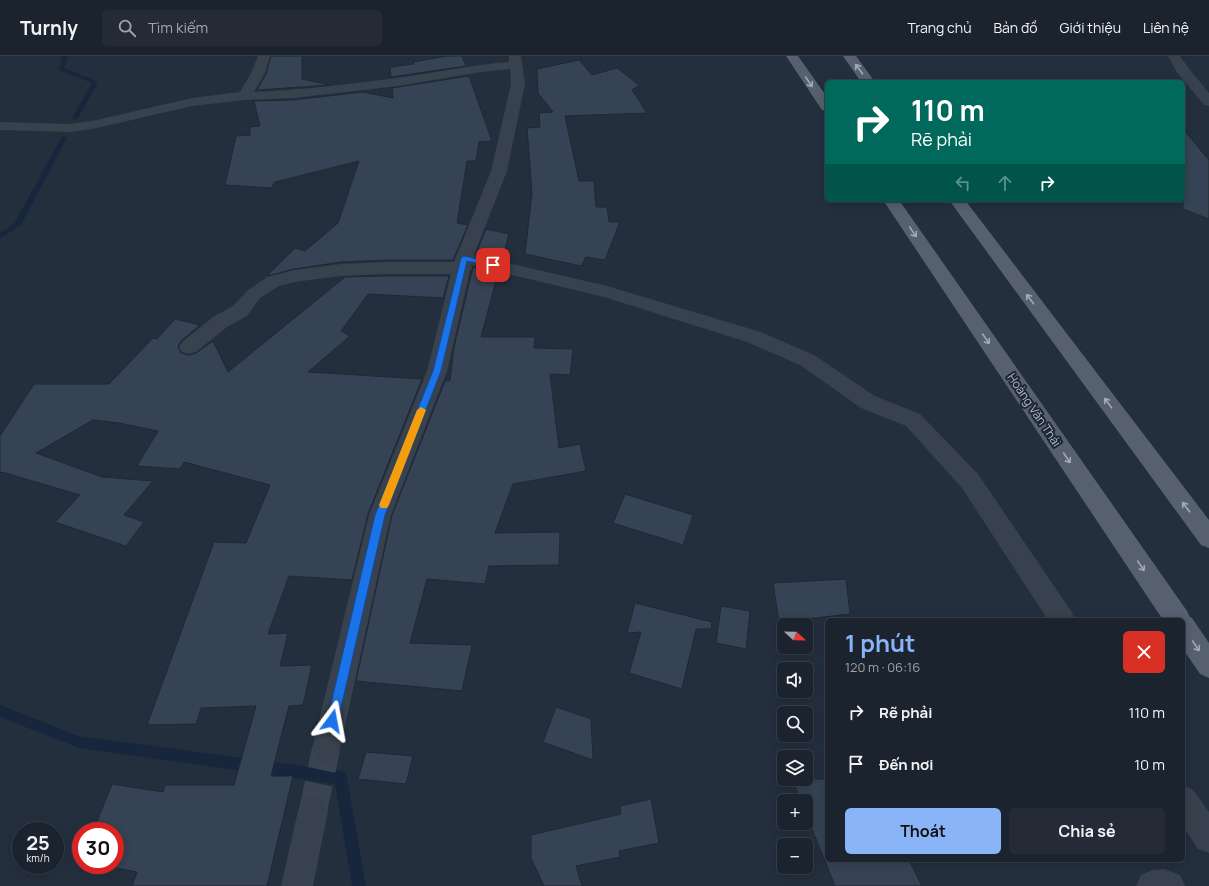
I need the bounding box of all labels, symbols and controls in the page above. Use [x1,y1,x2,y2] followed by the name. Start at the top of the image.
[102,10,382,46] search box
[20,15,78,41] text: Turnly
[116,17,138,39] icon: search
[148,17,208,38] text: Tìm kiếm
[908,18,971,37] text: Trang chủ
[993,18,1038,37] text: Bản đồ
[1060,18,1121,37] text: Giới thiệu
[1143,18,1189,37] text: Liên hệ
[855,64,863,75] one-way arrow
[805,76,814,87] one-way arrow
[911,91,985,129] text: 110 m
[845,96,897,148] icon: right
[911,127,972,151] text: Rẽ phải
[952,172,974,194] icon: left
[994,172,1016,194] icon: ahead
[1036,172,1058,194] icon: right
[909,226,917,237] one-way arrow
[476,248,510,282] pin
[482,254,504,276] icon: arrive
[1026,293,1034,304] one-way arrow
[982,334,990,345] one-way arrow
[1004,370,1065,450] street label: Hoàng Văn Thái
[1104,398,1112,409] one-way arrow
[1063,452,1071,463] one-way arrow
[1181,502,1190,513] one-way arrow
[1137,560,1145,571] one-way arrow
[777,618,813,654] north arrow
[777,618,813,874] map controls
[845,626,916,659] text: 1 phút
[1123,631,1165,673] button: close
[1192,640,1200,651] one-way arrow
[845,658,920,676] text: 120 m · 06:16
[777,662,813,698] button: sound
[311,700,353,742] position arrow
[845,701,867,723] icon: right
[879,702,932,723] text: Rẽ phải
[1128,702,1165,723] text: 110 m
[777,706,813,742] button: search
[777,750,813,786] button: layers
[845,753,867,775] icon: arrive
[879,754,933,775] text: Đến nơi
[1134,754,1165,775] text: 10 m
[777,794,813,830] button: +
[845,808,1001,854] button: Thoát
[1009,808,1165,854] button: Chia sẻ
[72,822,124,874] speed limit sign: 30
[26,829,50,856] text: 25
[777,838,813,874] button: −
[26,851,50,865] text: km/h

